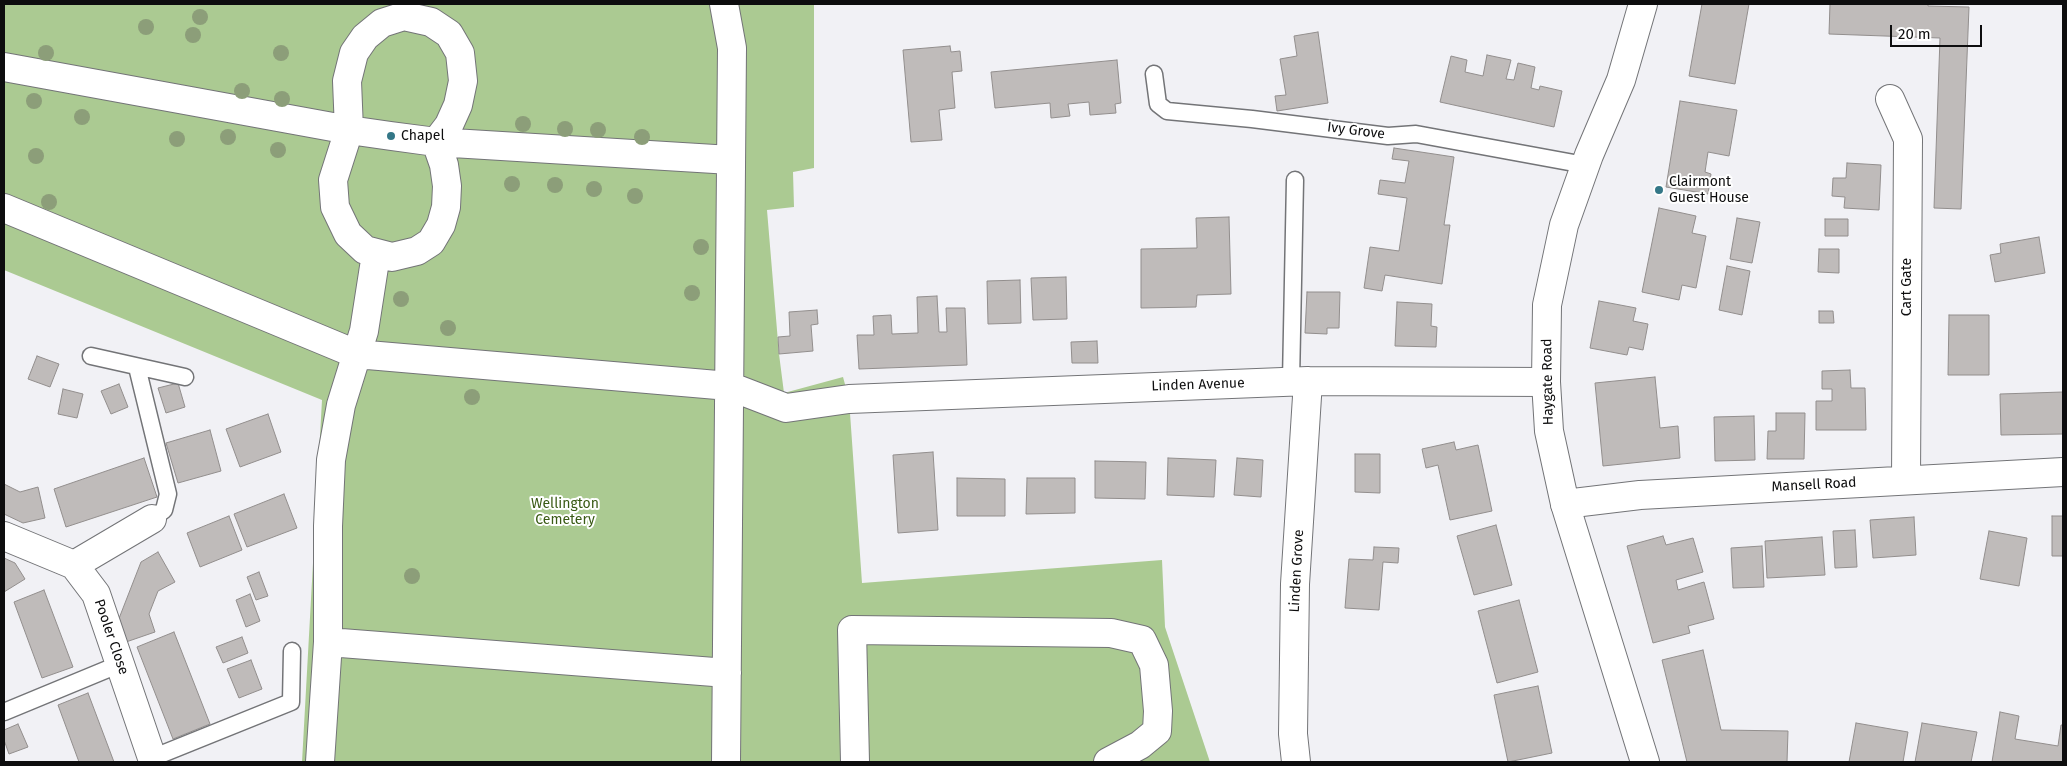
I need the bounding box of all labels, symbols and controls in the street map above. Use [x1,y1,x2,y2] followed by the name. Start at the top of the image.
[1892,15,1984,47] scale bar
[1898,25,1931,43] text: 20 m
[1326,119,1386,143] street label: Ivy Grove
[401,128,445,144] place label: Chapel
[385,130,397,142] marker: Chapel
[1669,174,1749,206] place label: Clairmont Guest House
[1653,184,1665,196] marker: Clairmont Guest House
[1899,258,1915,316] street label: Cart Gate
[1539,338,1557,426] street label: Haygate Road
[1151,375,1245,395] street label: Linden Avenue
[1771,474,1857,496] street label: Mansell Road
[531,496,599,528] park label: Wellington Cemetery
[1286,529,1308,613] street label: Linden Grove
[90,597,132,677] street label: Pooler Close

